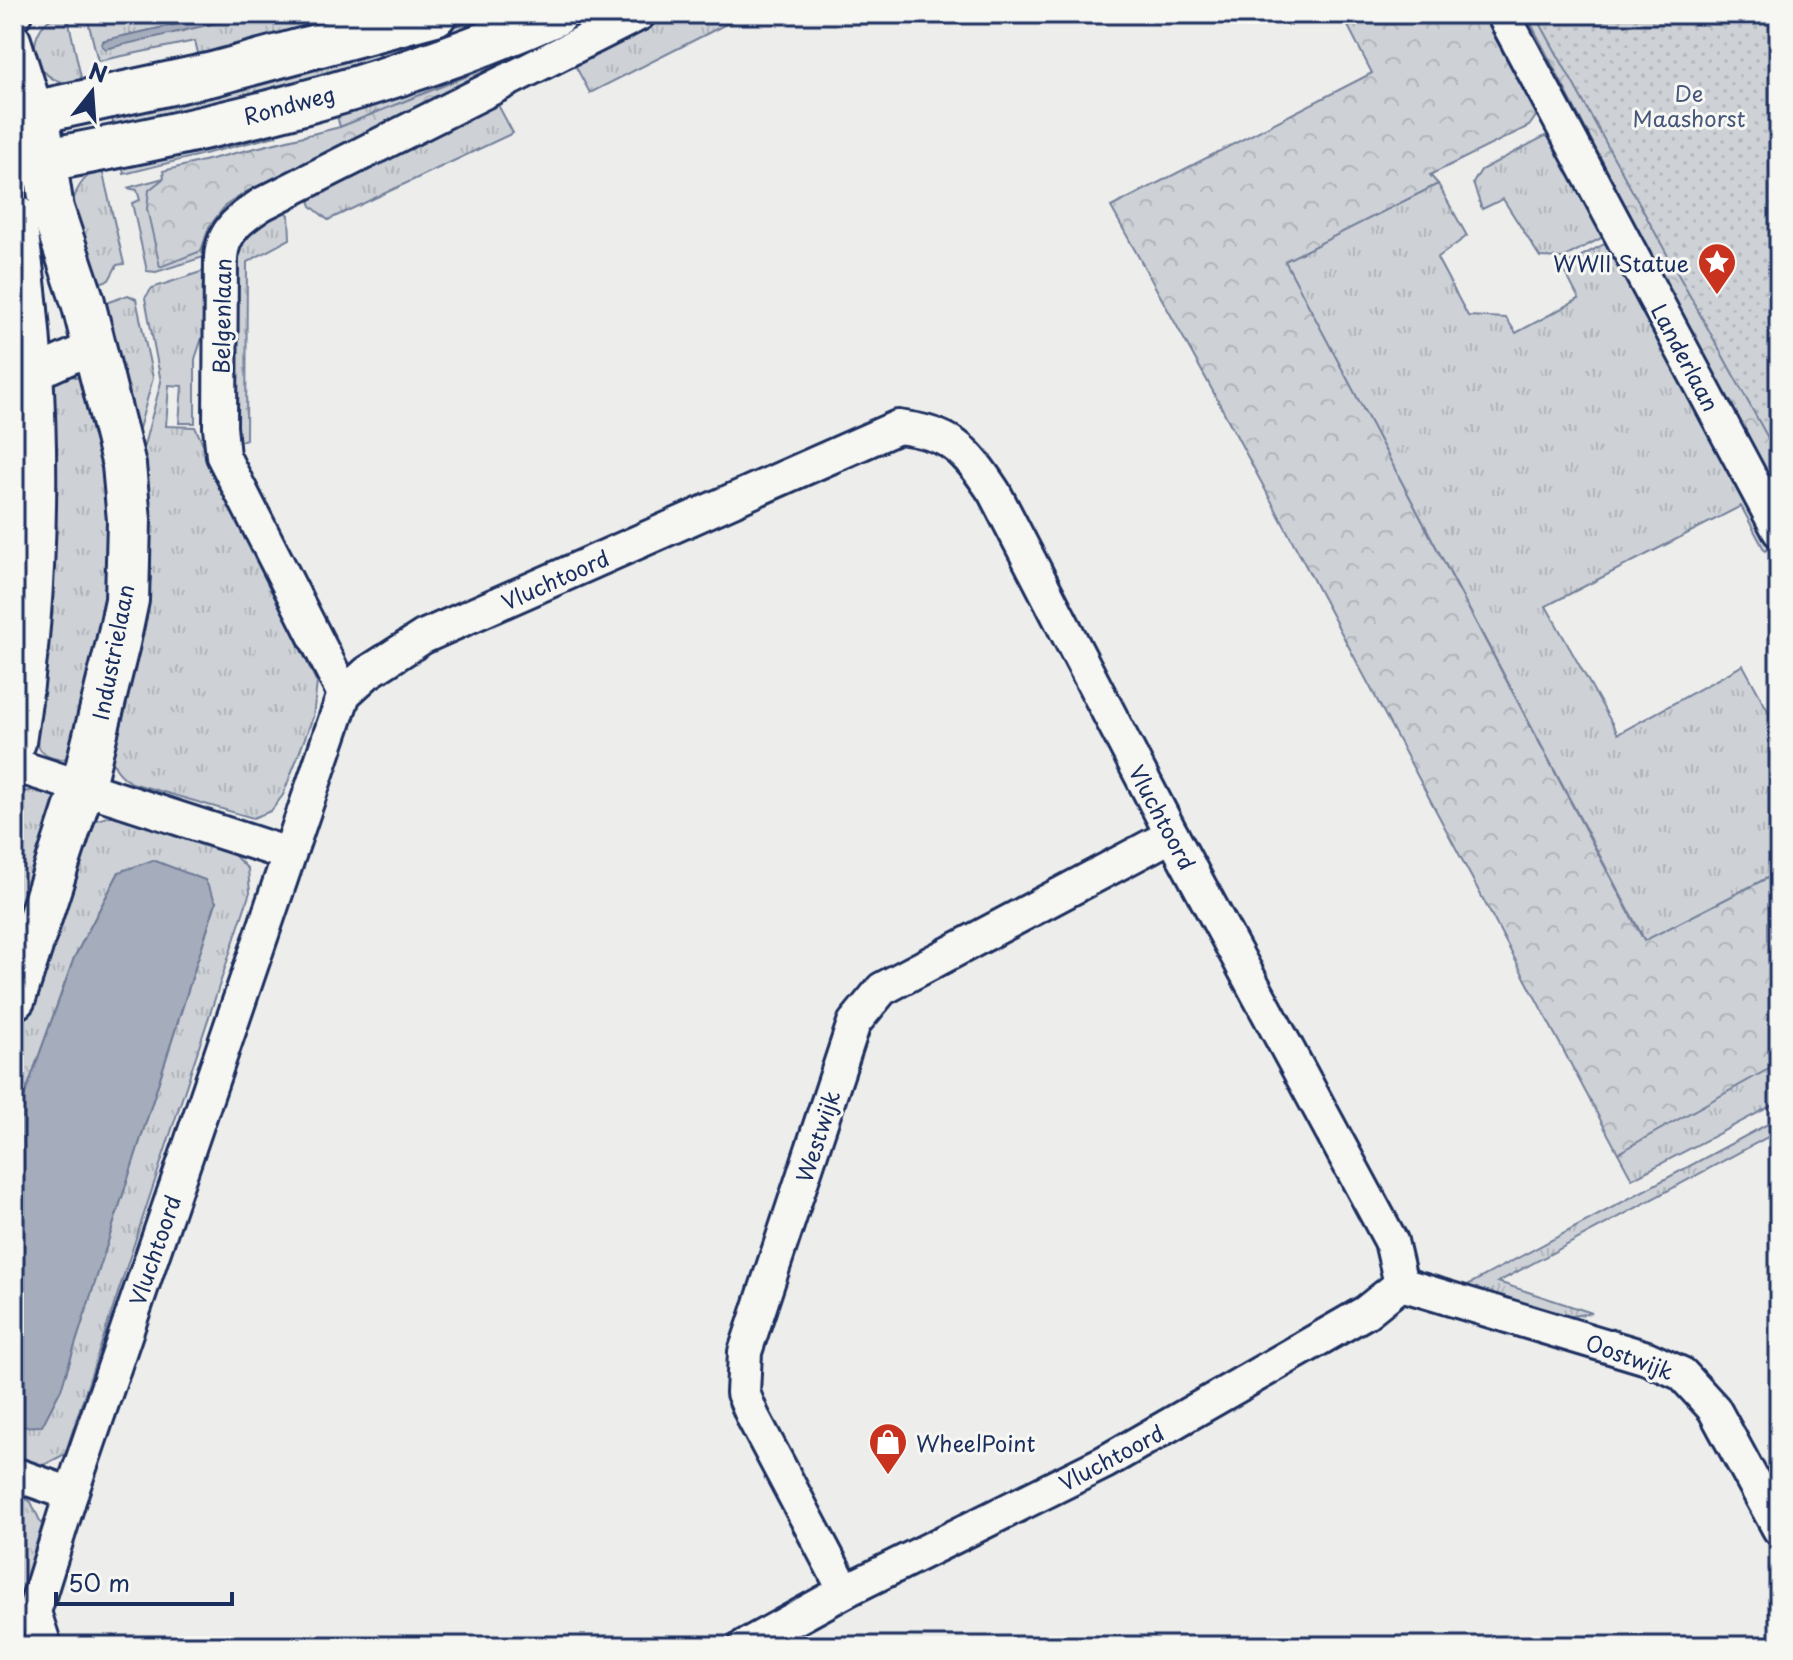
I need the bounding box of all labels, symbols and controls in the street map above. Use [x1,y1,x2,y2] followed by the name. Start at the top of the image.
[52,52,132,132] north arrow
[85,53,111,90] text: N
[240,76,338,132] street label: Rondweg
[1633,76,1746,134] park label: De Maashorst
[1696,241,1738,296] place icon: WWII Statue
[1553,246,1689,279] place label: WWII Statue
[203,258,239,374] street label: Belgenlaan
[1644,297,1728,417] street label: Landerlaan
[496,541,614,617] street label: Vluchtoord
[83,581,141,723] street label: Industrielaan
[1121,759,1205,875] street label: Vluchtoord
[787,1086,847,1186] street label: Westwijk
[120,1190,188,1310] street label: Vluchtoord
[1581,1325,1679,1387] street label: Oostwijk
[1053,1415,1169,1499] street label: Vluchtoord
[867,1421,909,1476] shop icon: WheelPoint
[916,1426,1036,1459] place label: WheelPoint
[56,1556,232,1606] scale bar
[68,1564,130,1600] text: 50 m

